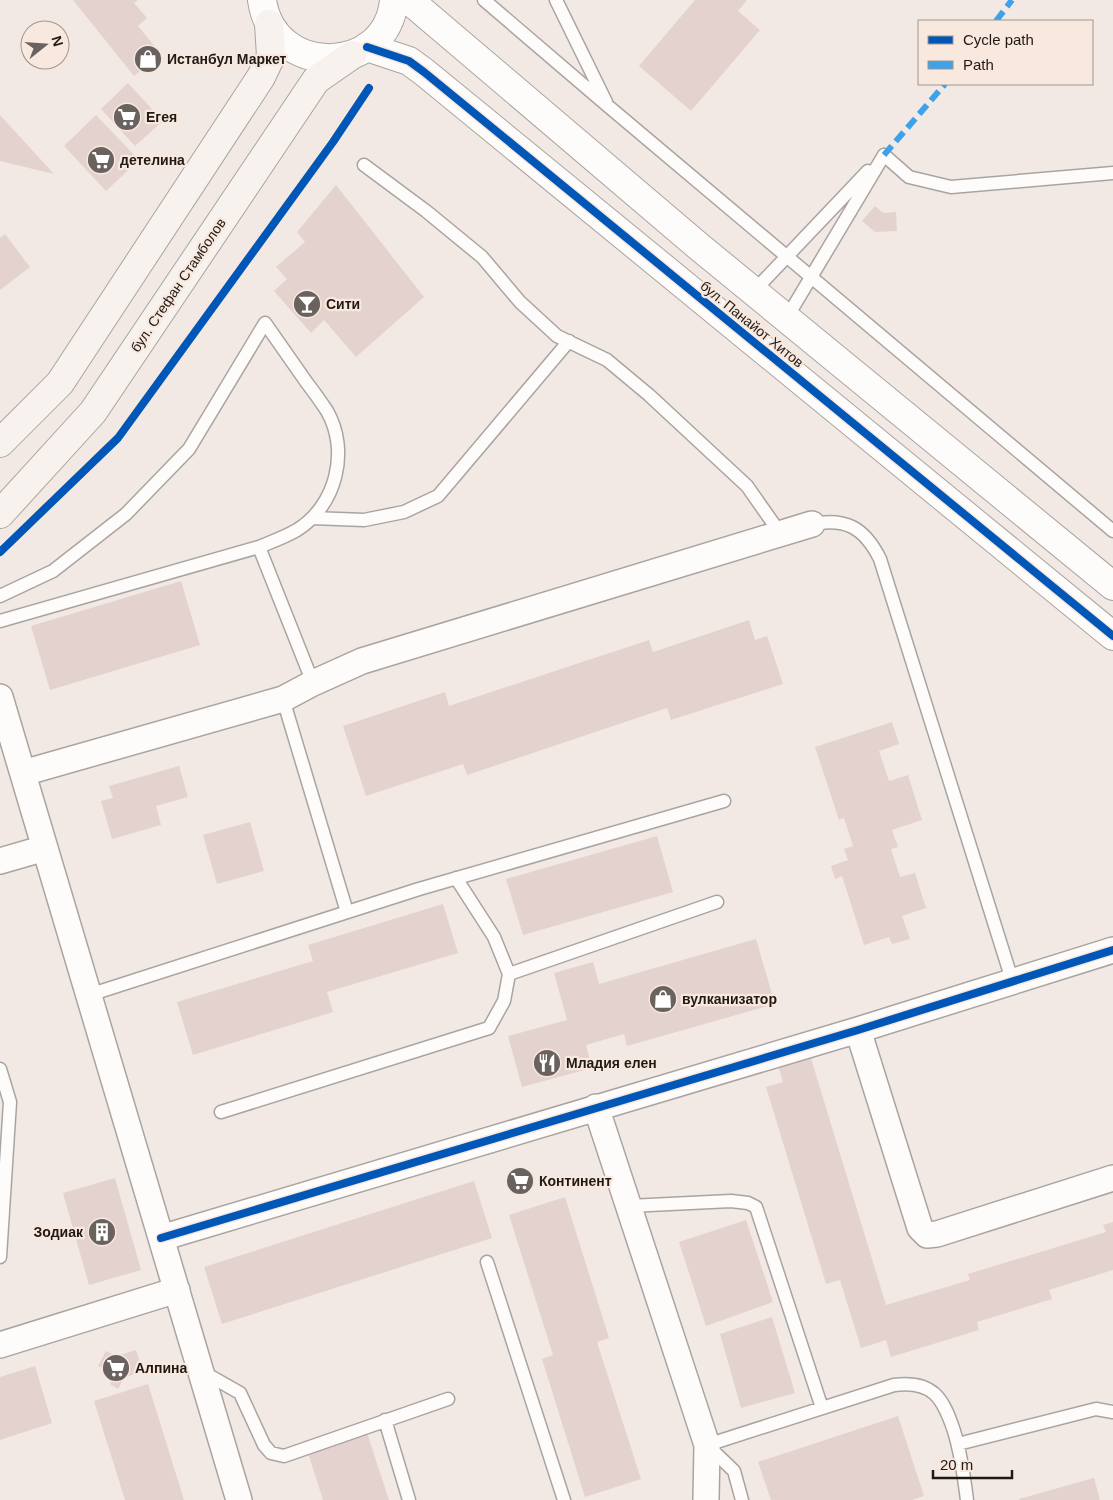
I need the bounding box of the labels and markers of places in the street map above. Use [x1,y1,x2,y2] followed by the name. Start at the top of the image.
[133,44,163,74] shop icon: Истанбул Маркет
[167,51,287,67] place label: Истанбул Маркет
[112,102,142,132] supermarket icon: Егея
[146,109,177,125] place label: Егея
[86,145,116,175] supermarket icon: детелина
[120,152,185,168] place label: детелина
[292,289,322,319] bar icon: Сити
[326,296,360,312] place label: Сити
[648,984,678,1014] shop icon: вулканизатор
[682,991,777,1007] place label: вулканизатор
[532,1048,562,1078] restaurant icon: Младия елен
[566,1055,657,1071] place label: Младия елен
[505,1166,535,1196] supermarket icon: Континент
[539,1173,612,1189] place label: Континент
[87,1217,117,1247] building icon: Зодиак
[34,1224,84,1240] place label: Зодиак
[101,1353,131,1383] supermarket icon: Алпина
[135,1360,188,1376] place label: Алпина

